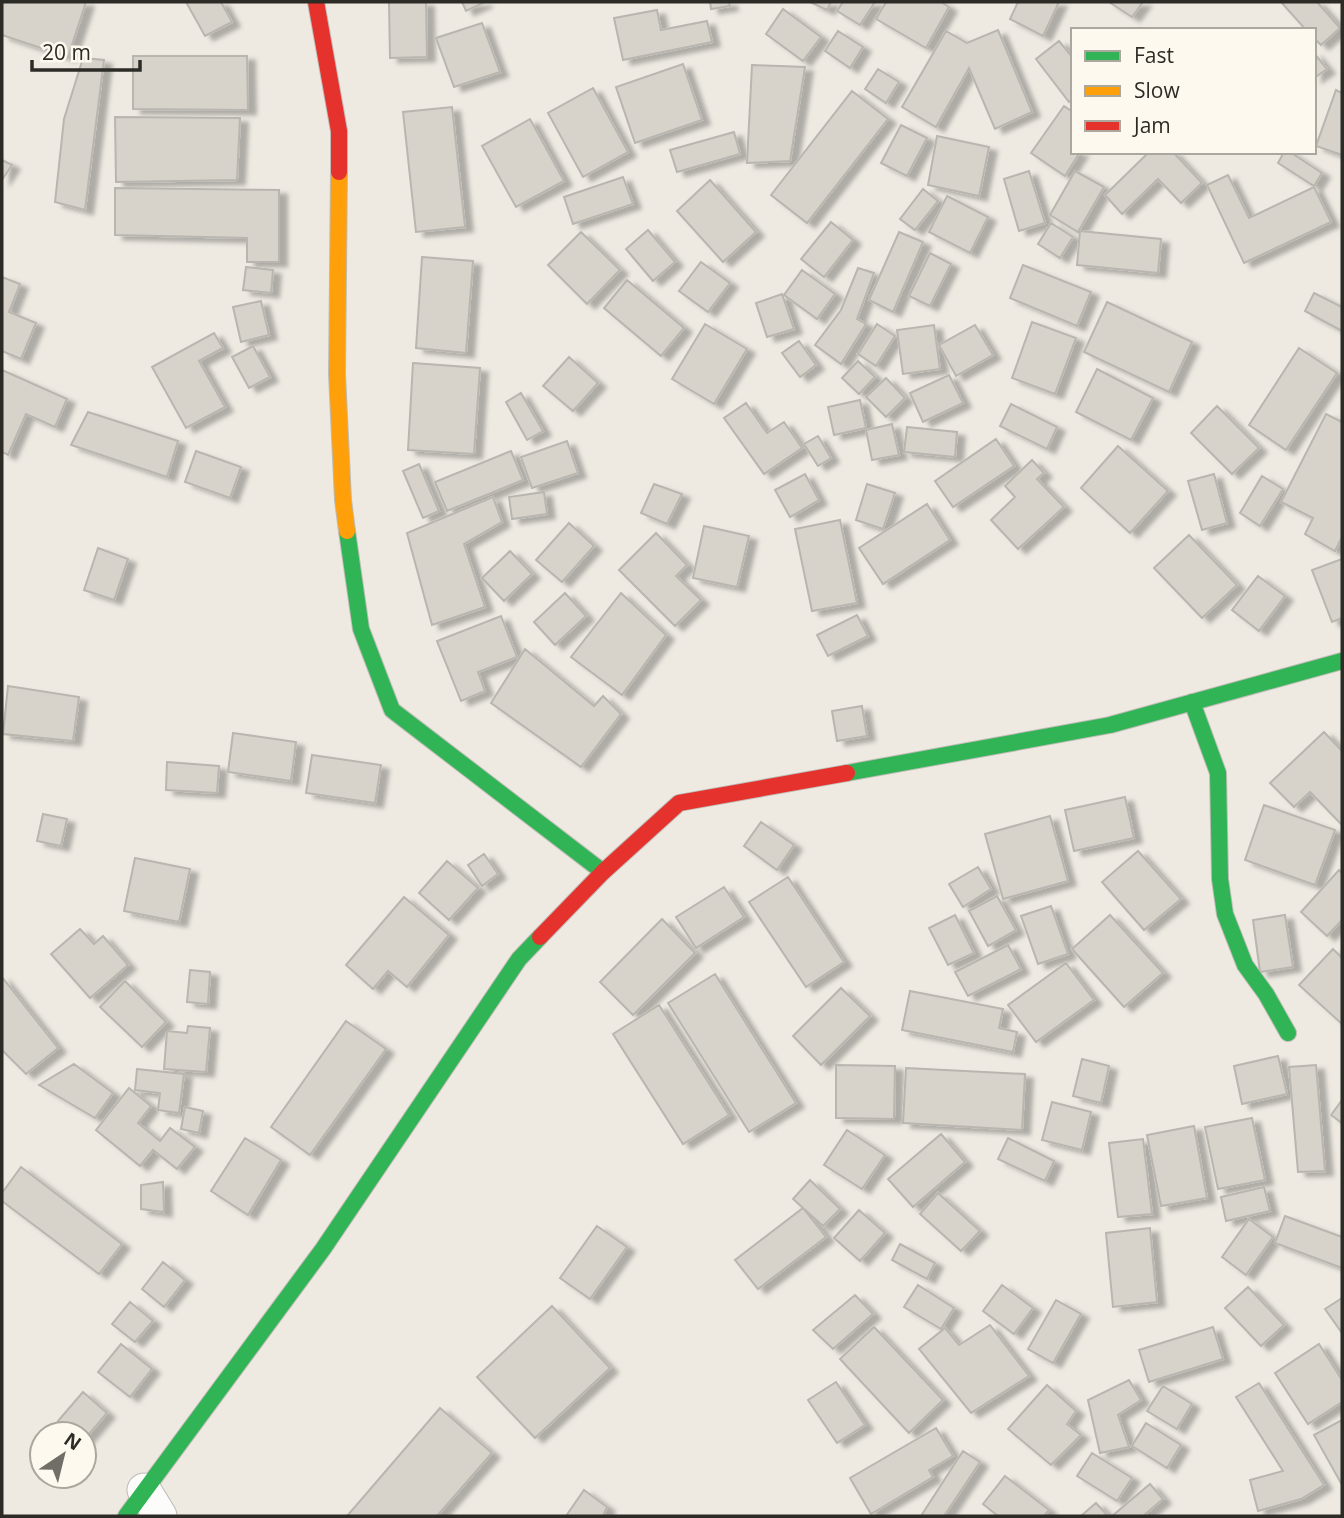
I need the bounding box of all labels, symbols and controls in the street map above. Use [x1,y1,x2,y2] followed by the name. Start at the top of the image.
[32,28,140,72] scale bar
[1071,28,1316,154] legend
[42,38,91,66] text: 20 m
[1134,41,1174,69] text: Fast
[1134,76,1180,104] text: Slow
[1132,111,1171,139] text: Jam
[28,1420,98,1490] north arrow
[59,1426,87,1456] text: N

